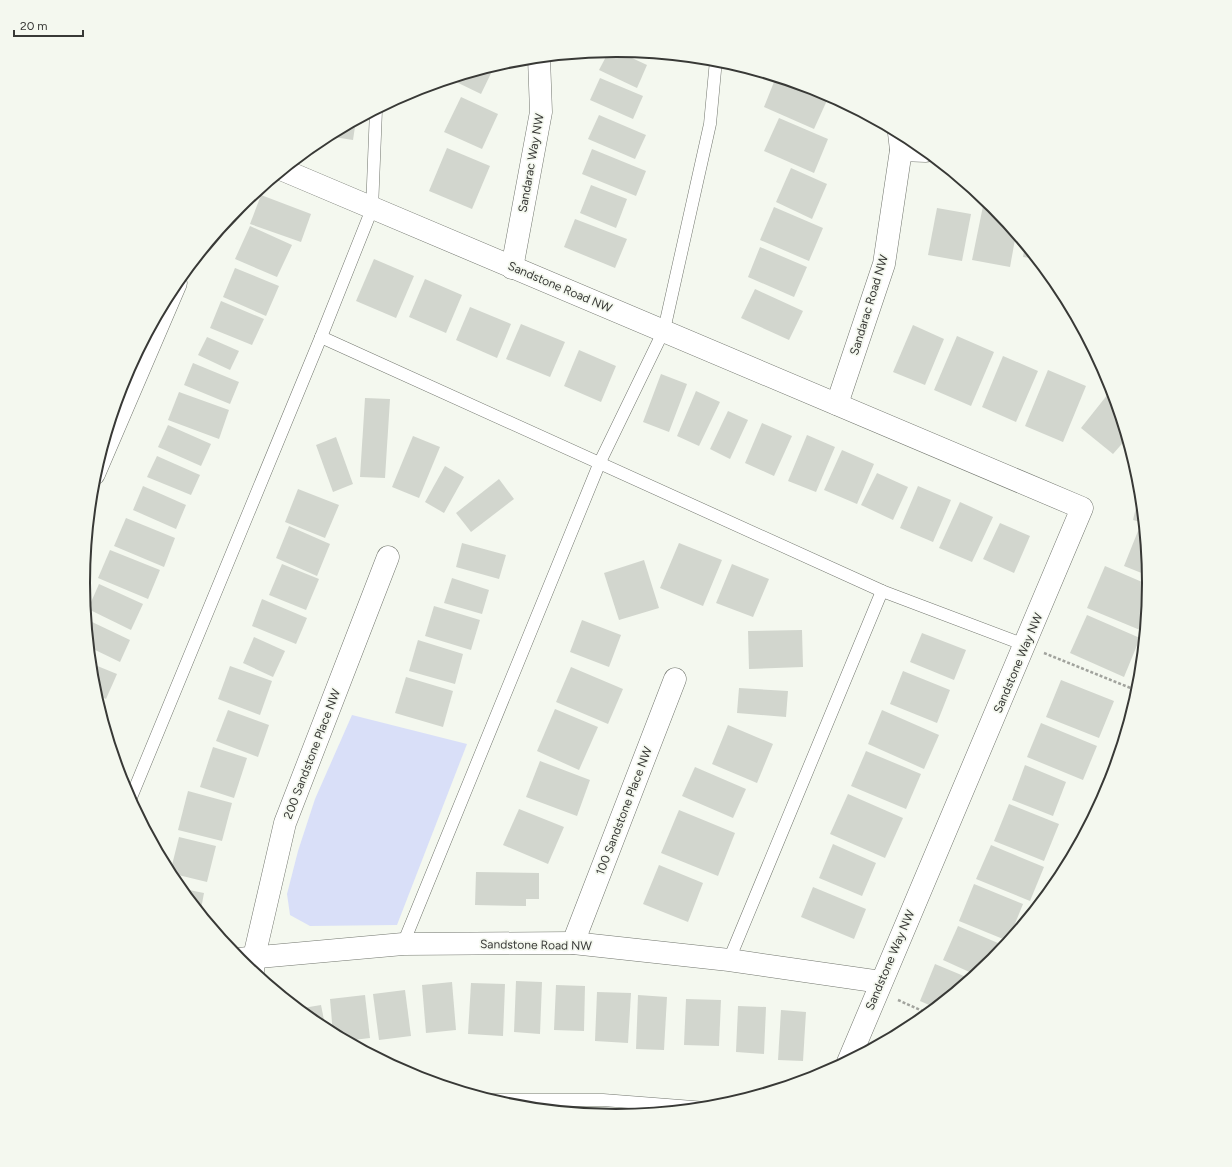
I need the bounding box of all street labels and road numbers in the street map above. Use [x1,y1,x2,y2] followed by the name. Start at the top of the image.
[515,112,547,214] street label: Sandarac Way NW
[847,253,891,357] street label: Sandarac Road NW
[506,259,615,315] street label: Sandstone Road NW
[991,610,1046,715] street label: Sandstone Way NW
[281,687,343,821] street label: 200 Sandstone Place NW
[593,744,655,877] street label: 100 Sandstone Place NW
[863,907,918,1012] street label: Sandstone Way NW
[480,937,593,953] street label: Sandstone Road NW

